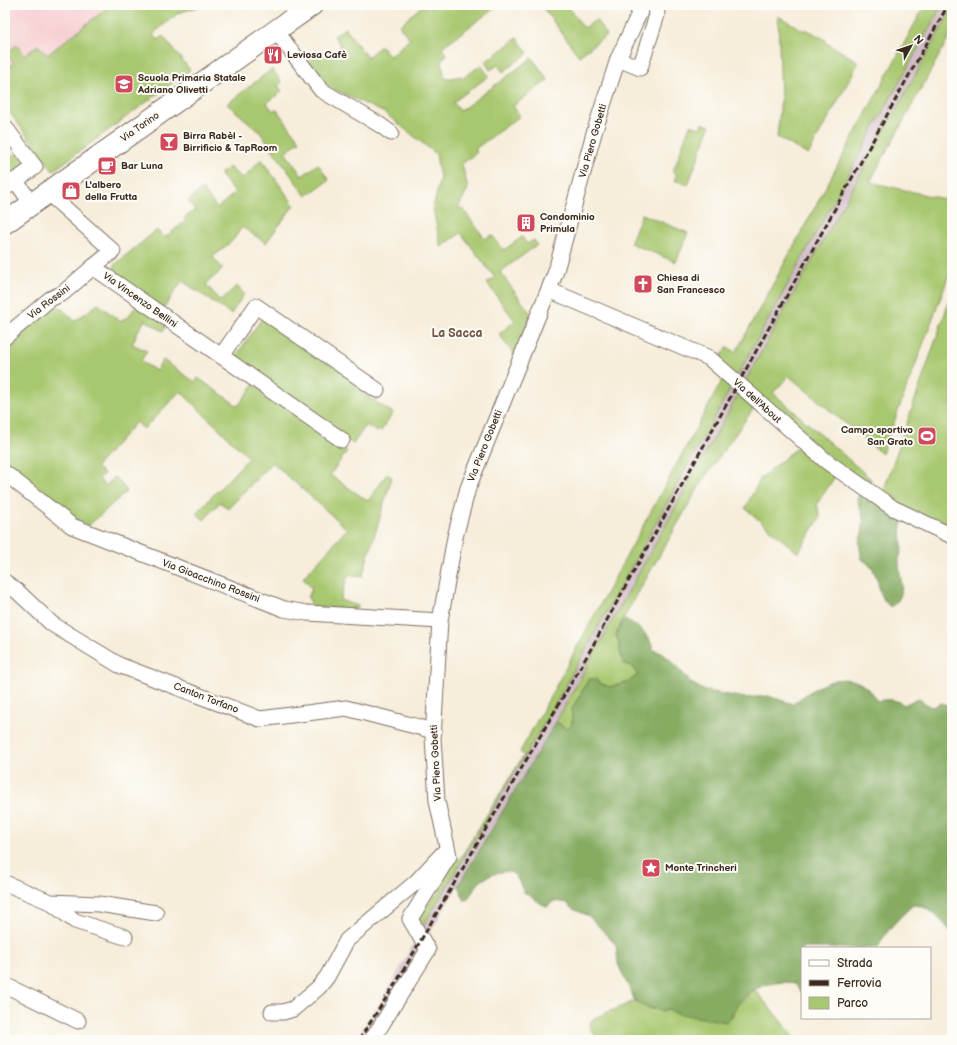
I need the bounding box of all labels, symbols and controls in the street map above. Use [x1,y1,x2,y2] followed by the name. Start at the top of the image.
[891,26,931,66] north arrow
[911,33,926,47] text: N
[262,44,284,66] restaurant icon: Leviosa Cafè
[287,49,347,61] place label: Leviosa Cafè
[137,72,246,96] place label: Scuola Primaria Statale Adriano Olivetti
[113,73,135,95] school or university icon: Scuola Primaria Statale Adriano Olivetti
[577,103,609,179] street label: Via Piero Gobetti
[118,109,162,145] street label: Via Torino
[183,130,278,154] place label: Birra Rabèl - Birrificio & TapRoom
[158,131,180,153] bar icon: Birra Rabèl - Birrificio & TapRoom
[96,155,118,177] cafe icon: Bar Luna
[121,160,163,172] place label: Bar Luna
[85,179,138,203] place label: L'albero della Frutta
[60,180,82,202] shop icon: L'albero della Frutta
[540,211,595,235] place label: Condominio Primula
[515,212,537,234] building icon: Condominio Primula
[100,270,180,330] street label: Via Vincenzo Bellini
[657,272,725,296] place label: Chiesa di San Francesco
[632,273,654,295] church icon: Chiesa di San Francesco
[25,282,73,322] street label: Via Rossini
[431,326,483,341] district label: La Sacca
[730,376,784,426] street label: Via dell'About
[465,408,505,484] street label: Via Piero Gobetti
[841,424,913,448] place label: Campo sportivo San Grato
[916,425,938,447] sports icon: Campo sportivo San Grato
[160,557,262,605] street label: Via Gioacchino Rossini
[172,680,241,716] street label: Canton Torfano
[428,725,444,801] street label: Via Piero Gobetti
[640,857,662,879] place icon: Monte Trincheri
[665,862,737,874] place label: Monte Trincheri
[801,947,931,1019] legend
[837,956,873,971] text: Strada
[837,976,882,991] text: Ferrovia
[837,996,868,1011] text: Parco

